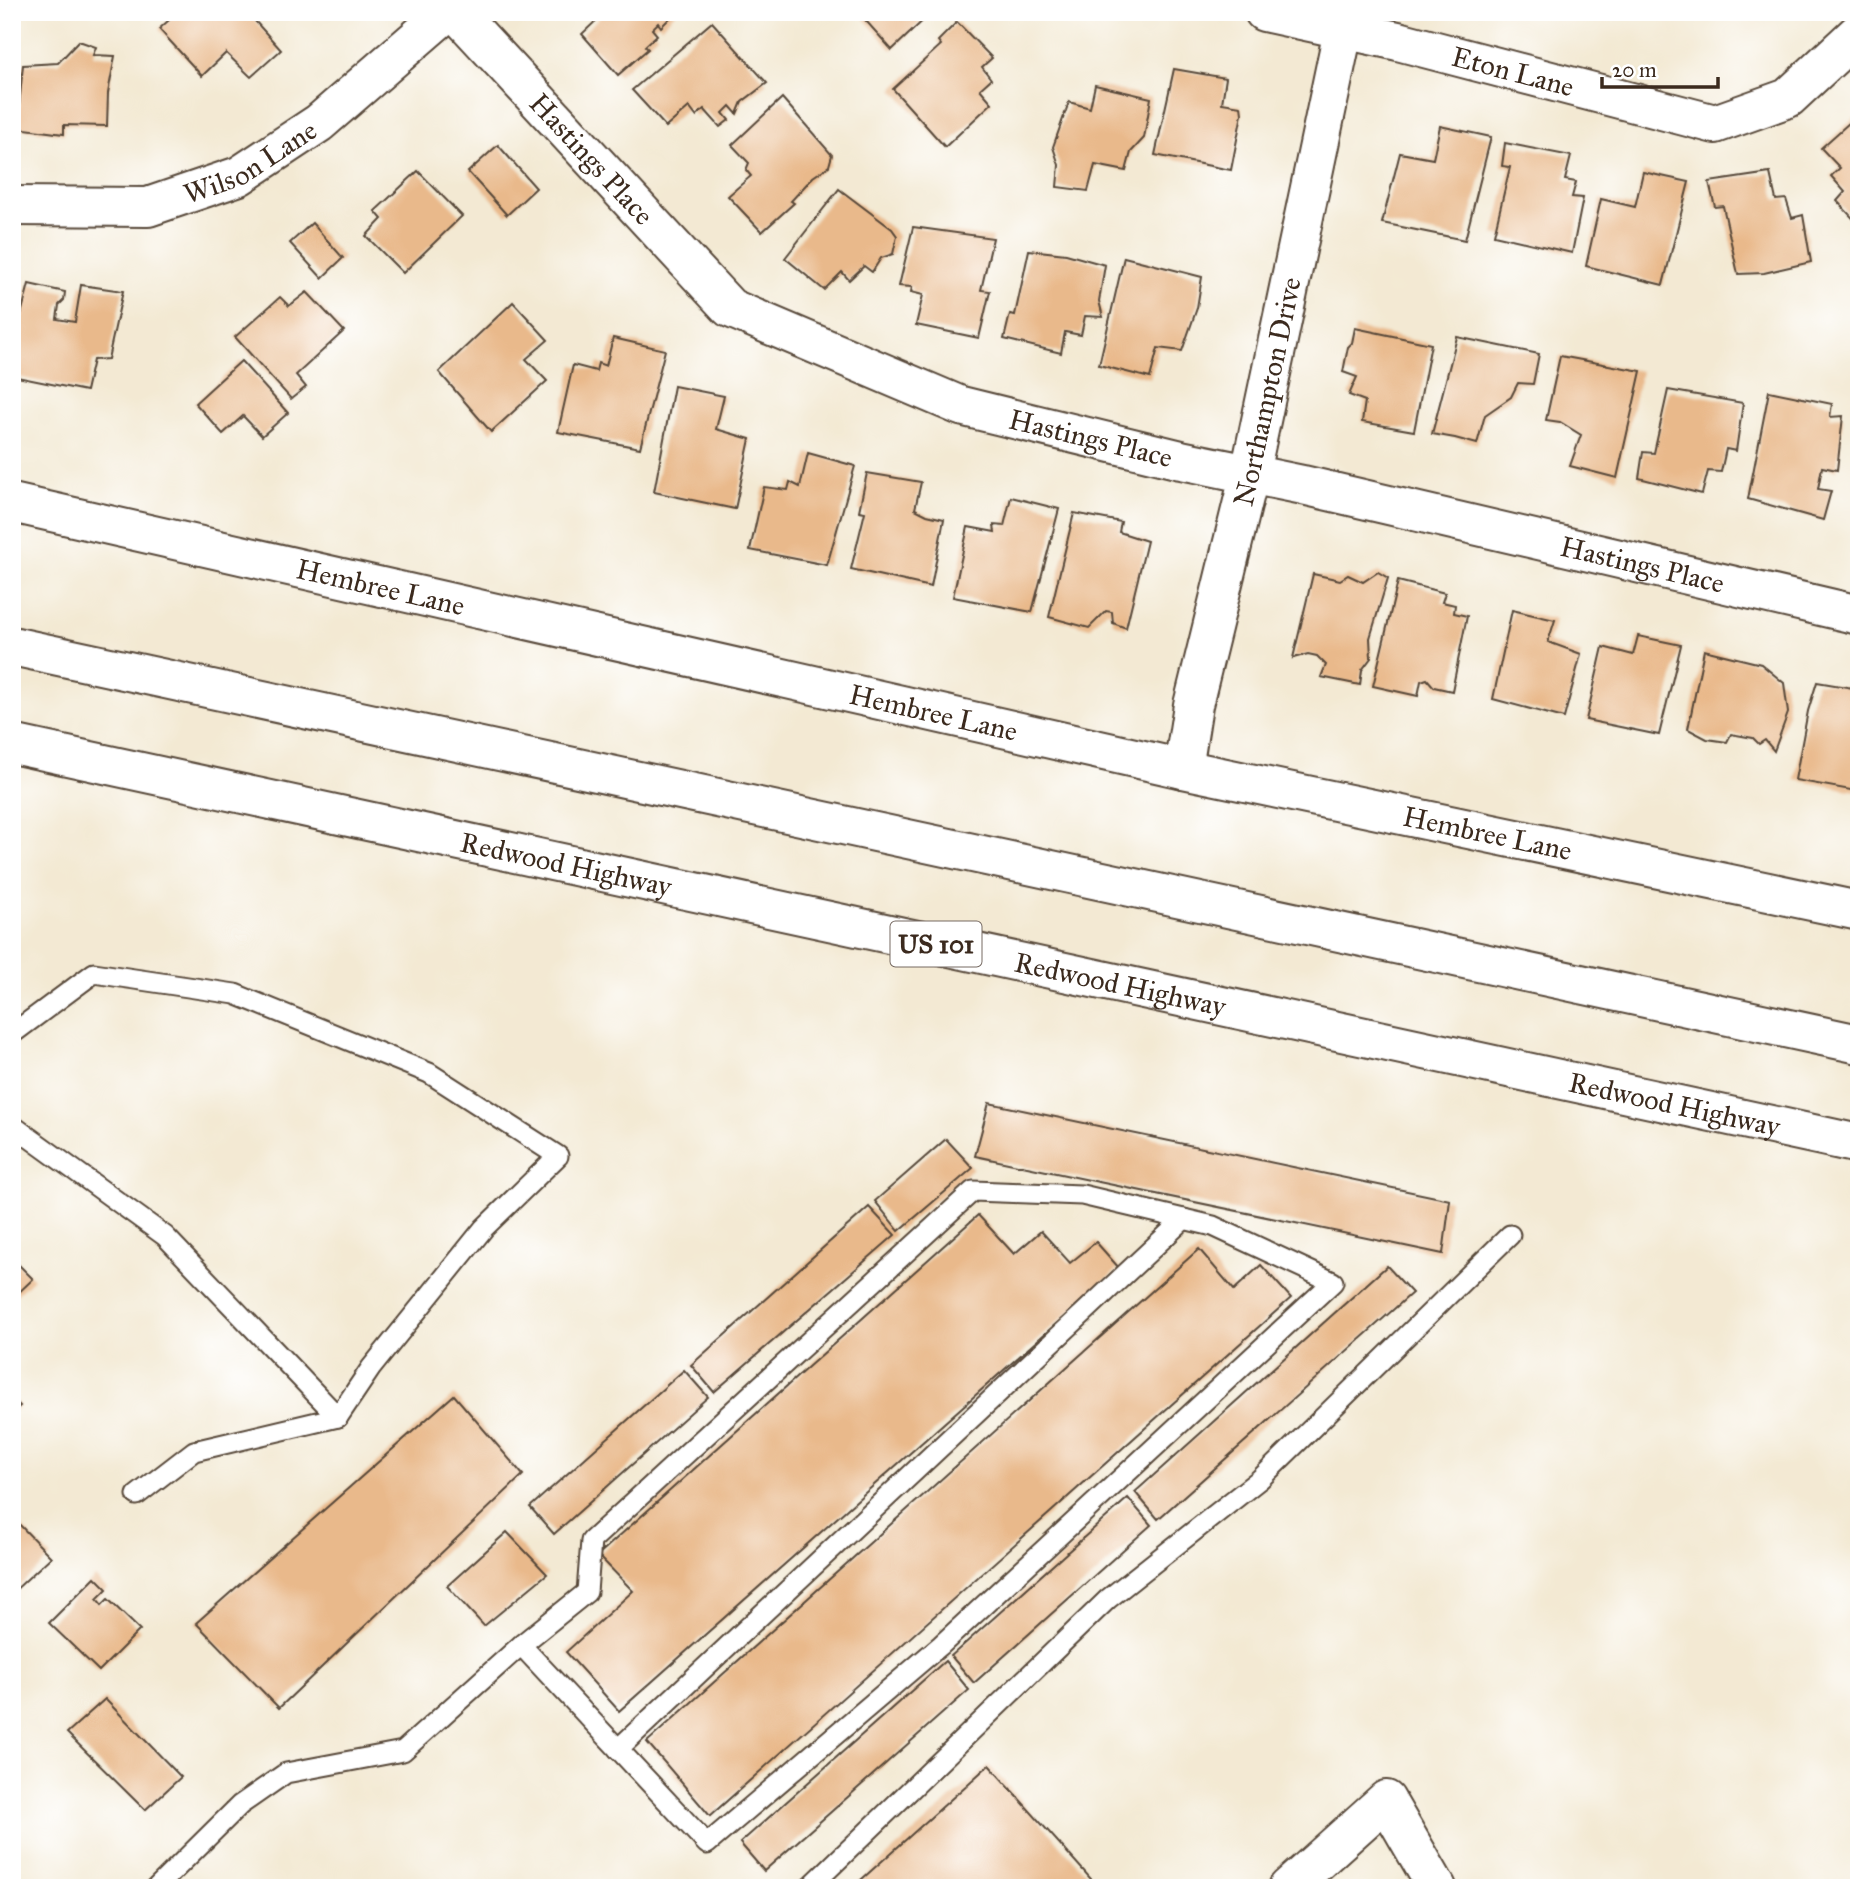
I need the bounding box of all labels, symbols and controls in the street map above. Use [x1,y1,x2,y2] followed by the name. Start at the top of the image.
[1448,39,1578,104] street label: Eton Lane
[1602,46,1717,90] scale bar
[1612,57,1657,83] text: 20 m
[522,86,661,232] street label: Hastings Place
[179,112,323,212] street label: Wilson Lane
[1226,274,1309,510] street label: Northampton Drive
[1005,401,1176,475] street label: Hastings Place
[1557,529,1728,601] street label: Hastings Place
[293,551,468,623] street label: Hembree Lane
[846,677,1021,749] street label: Hembree Lane
[1400,799,1575,868] street label: Hembree Lane
[457,825,676,905] street label: Redwood Highway
[890,922,982,967] road number: US 101
[1011,945,1230,1025] street label: Redwood Highway
[1565,1065,1784,1145] street label: Redwood Highway

